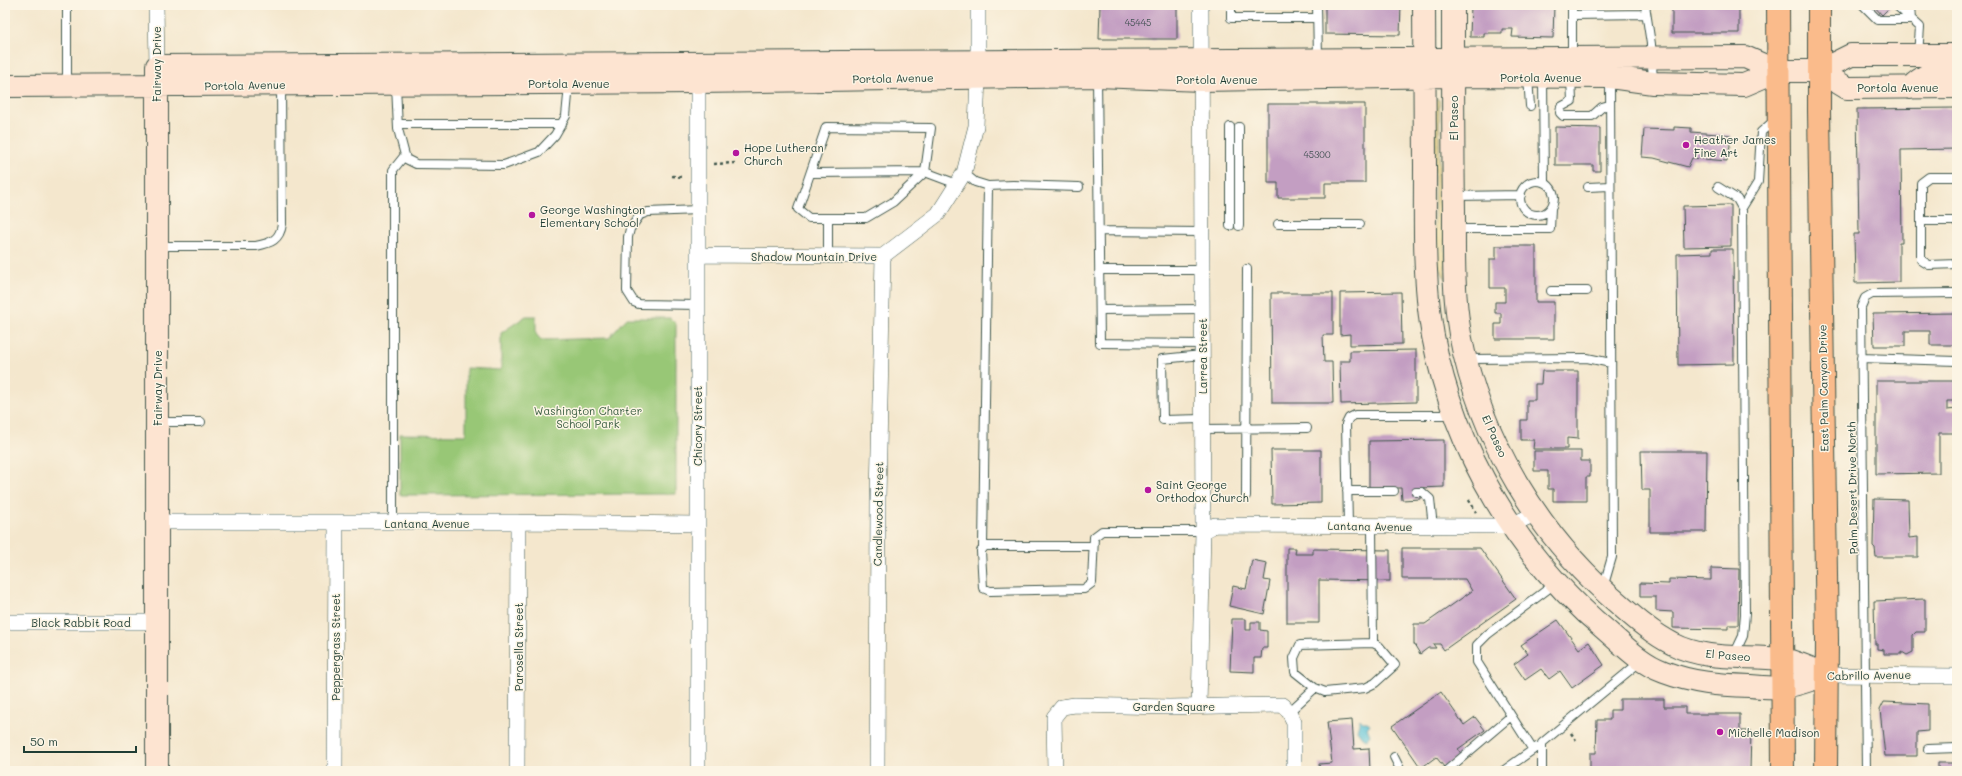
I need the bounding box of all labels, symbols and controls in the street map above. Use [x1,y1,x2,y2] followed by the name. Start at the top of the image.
[1125,17,1151,28] house number: 45445
[149,26,164,102] street label: Fairway Drive
[852,70,934,86] street label: Portola Avenue
[1500,70,1582,85] street label: Portola Avenue
[1176,72,1258,87] street label: Portola Avenue
[528,76,610,91] street label: Portola Avenue
[204,77,286,93] street label: Portola Avenue
[1857,80,1939,95] street label: Portola Avenue
[1446,95,1461,140] street label: El Paseo
[1694,132,1776,160] place label: Heather James Fine Art
[744,140,824,168] place label: Hope Lutheran Church
[1681,140,1691,150] marker: Heather James Fine Art
[731,148,741,158] marker: Hope Lutheran Church
[1304,149,1331,160] house number: 45300
[540,202,645,230] place label: George Washington Elementary School
[527,210,537,220] marker: George Washington Elementary School
[751,249,877,264] street label: Shadow Mountain Drive
[1195,318,1210,394] street label: Larrea Street
[1814,324,1832,452] street label: East Palm Canyon Drive
[150,350,165,426] street label: Fairway Drive
[690,386,705,466] street label: Chicory Street
[534,403,642,431] park label: Washington Charter School Park
[1479,412,1511,460] street label: El Paseo
[1843,421,1861,555] street label: Palm Desert Drive North
[870,462,886,566] street label: Candlewood Street
[1156,477,1249,505] place label: Saint George Orthodox Church
[1143,485,1153,495] marker: Saint George Orthodox Church
[385,516,470,531] street label: Lantana Avenue
[1327,518,1413,534] street label: Lantana Avenue
[328,593,343,701] street label: Peppergrass Street
[511,603,526,691] street label: Parosella Street
[31,615,131,630] street label: Black Rabbit Road
[1705,646,1751,664] street label: El Paseo
[1827,667,1911,683] street label: Cabrillo Avenue
[1133,699,1215,714] street label: Garden Square
[1728,725,1819,740] place label: Michelle Madison
[1715,727,1725,737] marker: Michelle Madison
[24,728,136,754] scale bar
[30,733,58,749] text: 50 m

